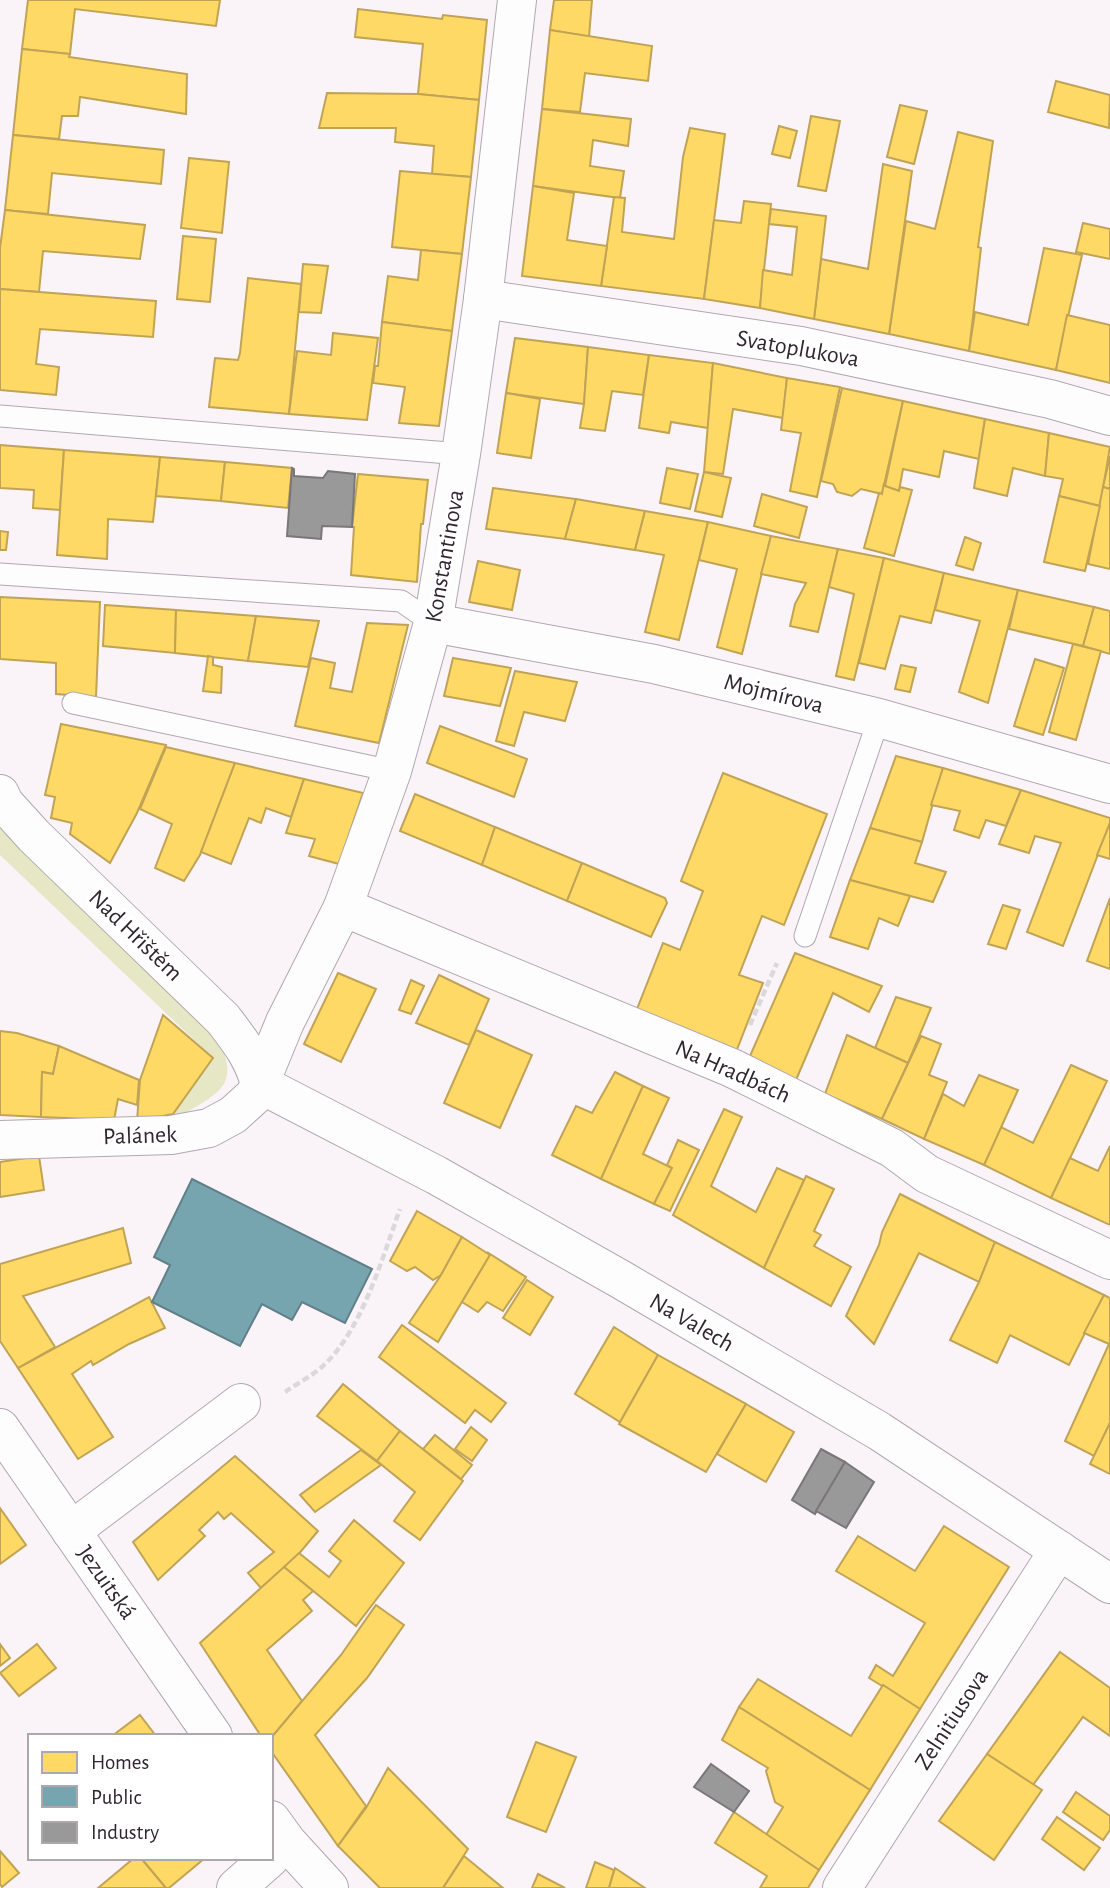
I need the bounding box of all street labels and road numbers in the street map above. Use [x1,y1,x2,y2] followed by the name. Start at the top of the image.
[735,326,861,372] street label: Svatoplukova
[421,488,468,624] street label: Konstantinova
[722,670,826,718] street label: Mojmírova
[84,886,187,986] street label: Nad Hřištěm
[671,1036,794,1108] street label: Na Hradbách
[103,1123,178,1149] street label: Palánek
[645,1289,738,1357] street label: Na Valech
[72,1541,140,1624] street label: Jezuitská
[911,1665,993,1774] street label: Zelnitiusova

